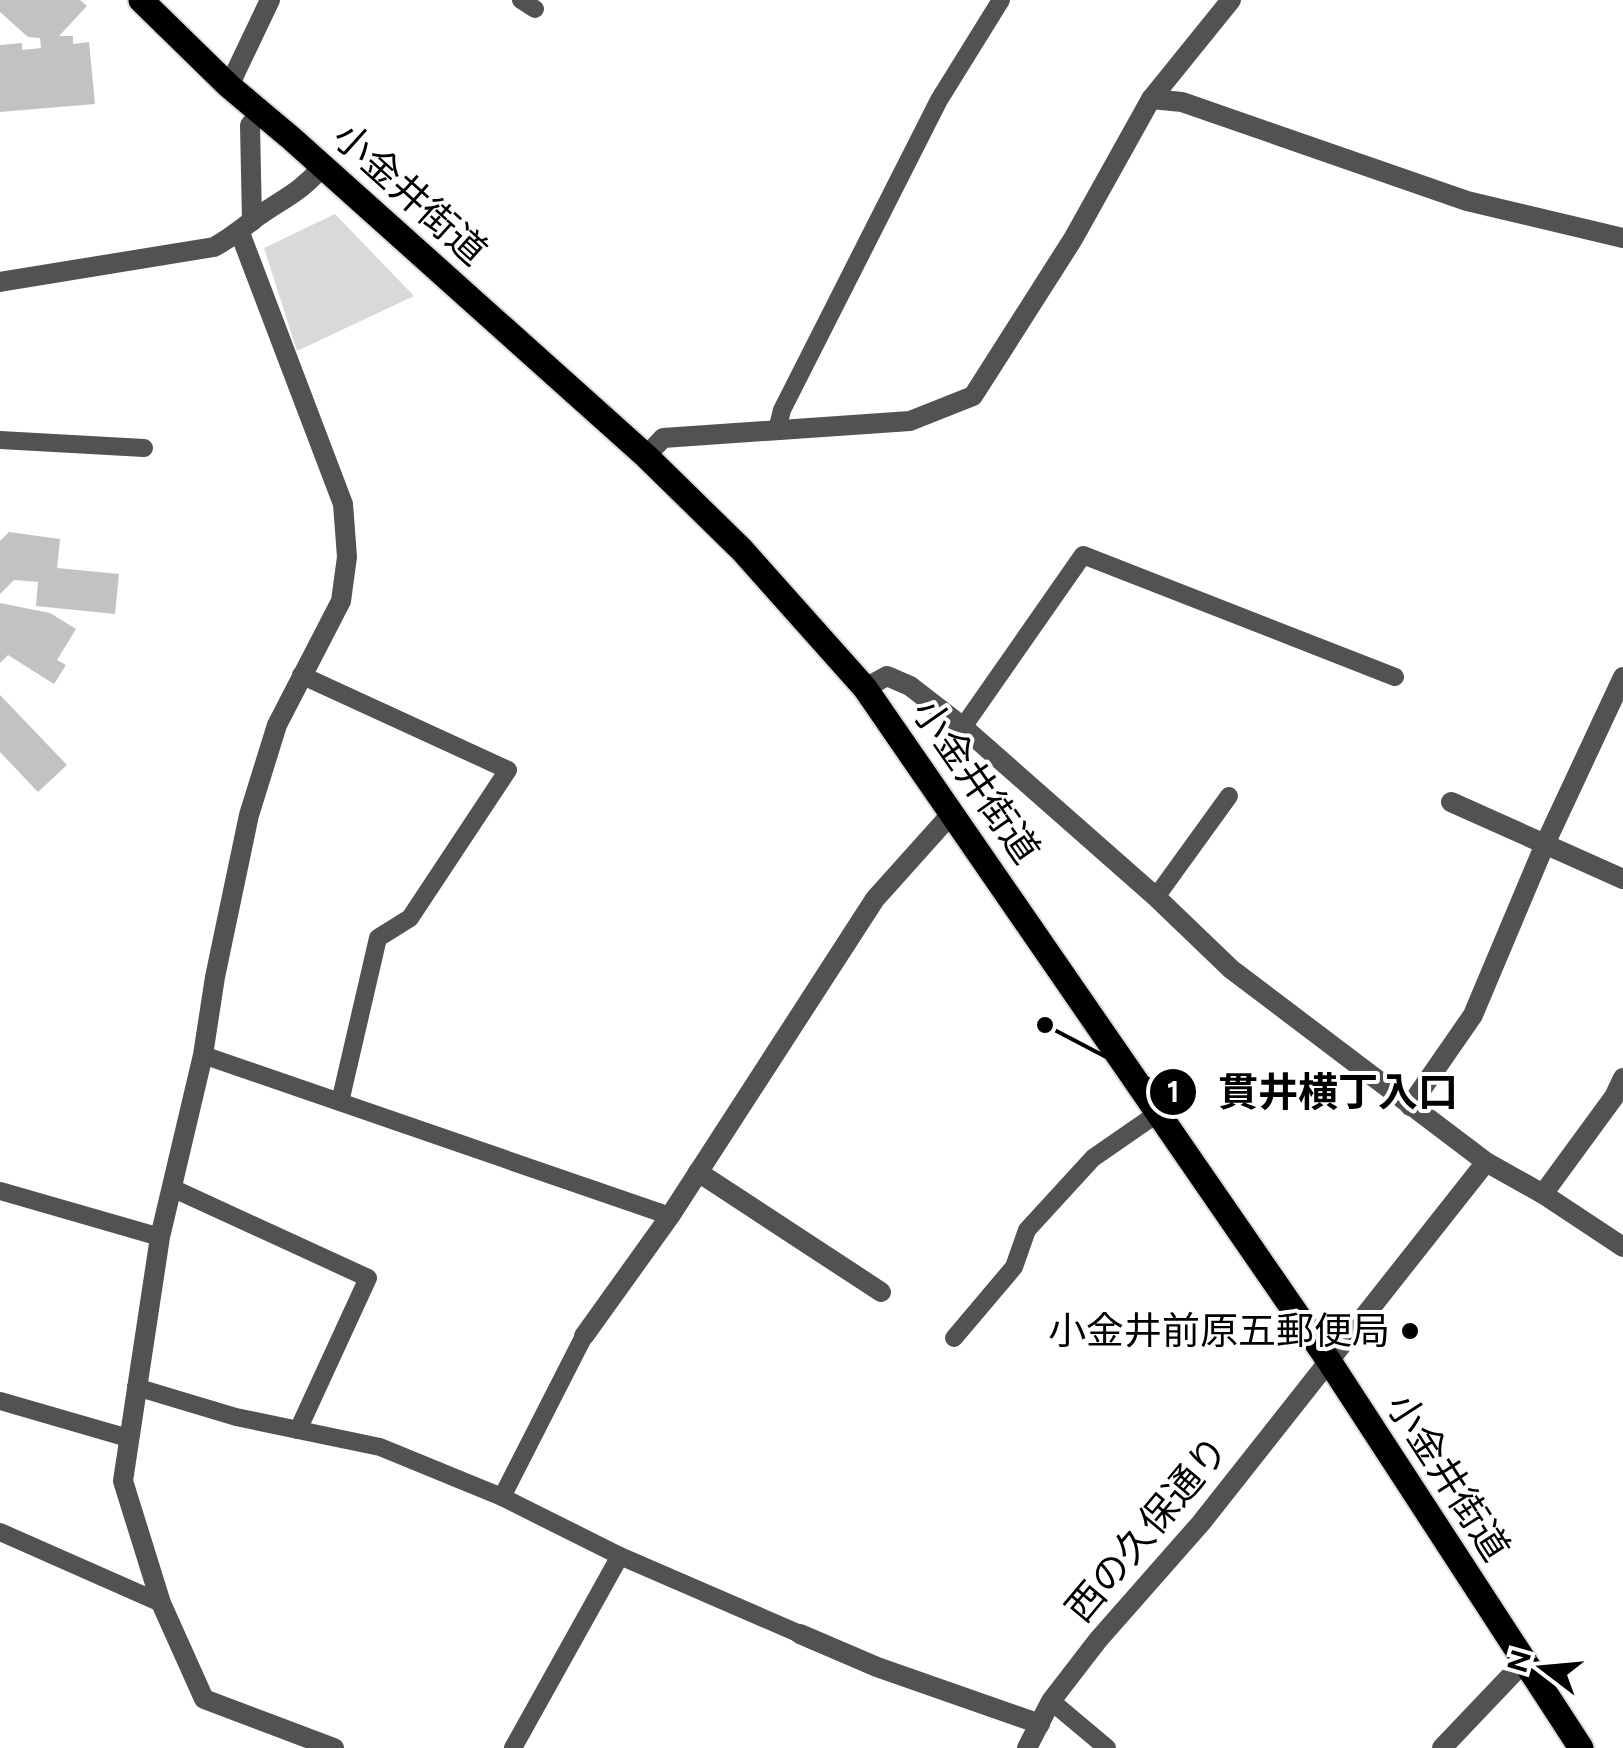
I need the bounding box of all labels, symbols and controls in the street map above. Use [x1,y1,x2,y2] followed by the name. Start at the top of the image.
[324,113,496,275] street label: 小金井街道
[903,690,1049,872] street label: 小金井街道
[1148,1057,1478,1127] callout: 貫井横丁入口
[1218,1068,1458,1116] text: 貫井横丁入口
[1167,1073,1179,1110] text: 1
[1048,1308,1390,1354] place label: 小金井前原五郵便局
[1399,1320,1421,1342] marker: 小金井前原五郵便局
[1377,1385,1519,1569] street label: 小金井街道
[1056,1427,1238,1631] street label: 西の久保通り
[1493,1618,1593,1718] north arrow
[1500,1646,1538,1676] text: N

